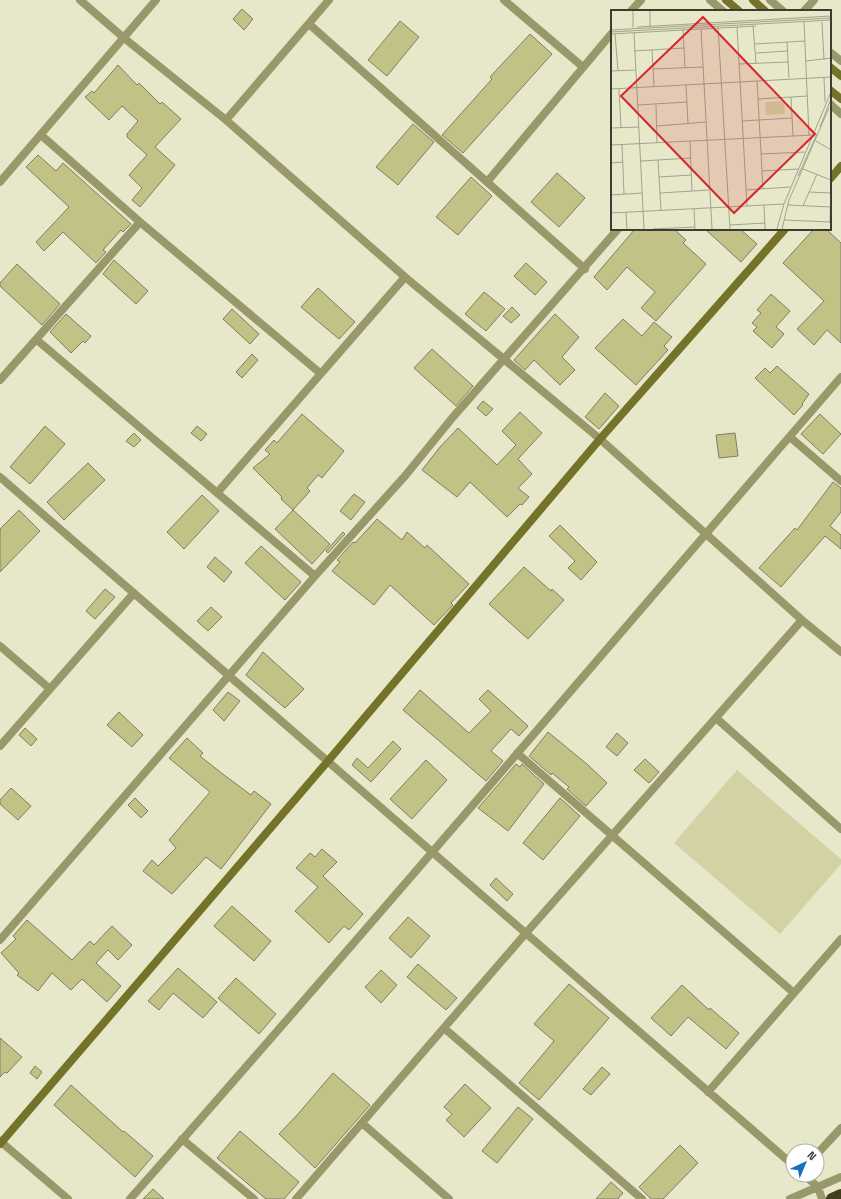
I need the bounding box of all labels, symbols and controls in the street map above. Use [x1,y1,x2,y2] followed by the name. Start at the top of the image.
[611,10,831,230] inset map
[785,1143,825,1183] north arrow
[804,1148,819,1163] text: N

